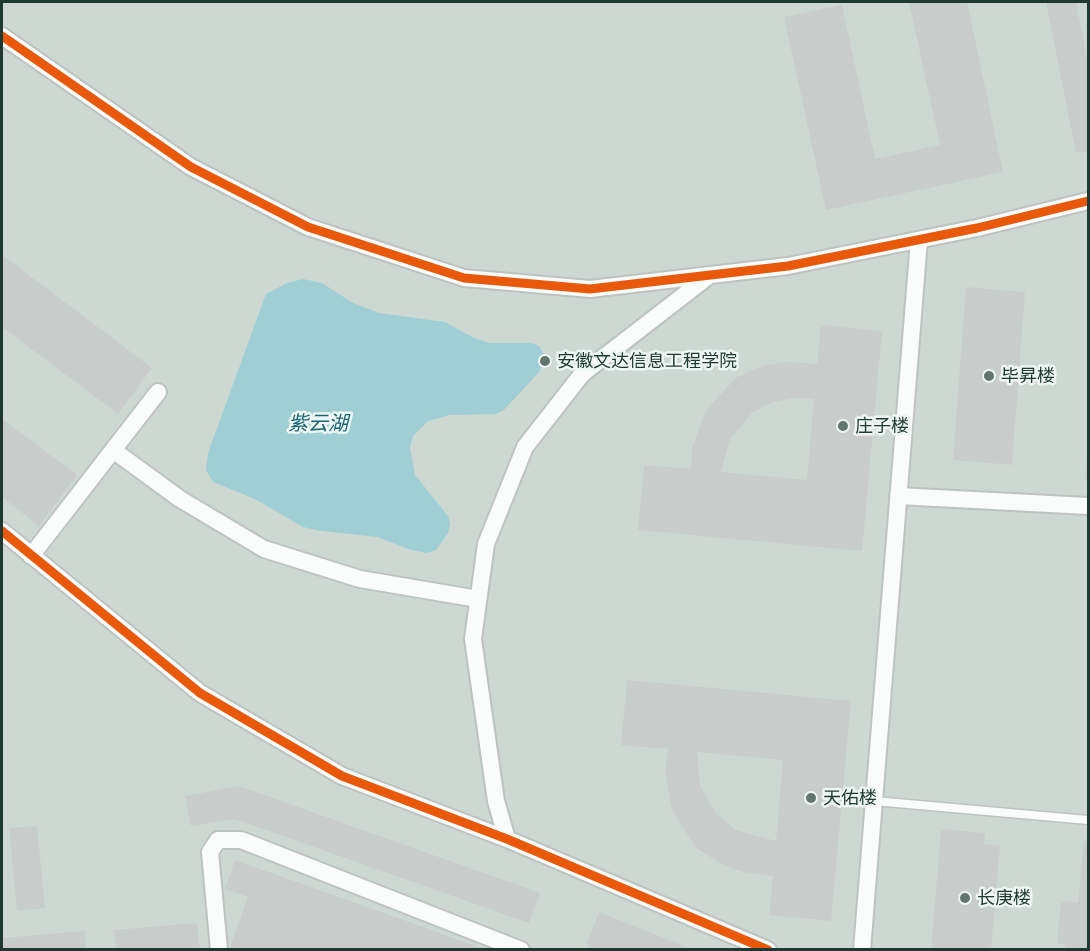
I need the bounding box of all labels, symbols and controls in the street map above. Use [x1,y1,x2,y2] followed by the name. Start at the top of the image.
[557,350,737,372] place label: 安徽文达信息工程学院
[538,354,552,368] marker: 安徽文达信息工程学院
[1001,365,1055,387] place label: 毕昇楼
[982,369,996,383] marker: 毕昇楼
[288,411,348,435] water label: 紫云湖
[855,415,909,437] place label: 庄子楼
[836,419,850,433] marker: 庄子楼
[823,787,877,809] place label: 天佑楼
[804,791,818,805] marker: 天佑楼
[977,887,1031,909] place label: 长庚楼
[958,891,972,905] marker: 长庚楼

